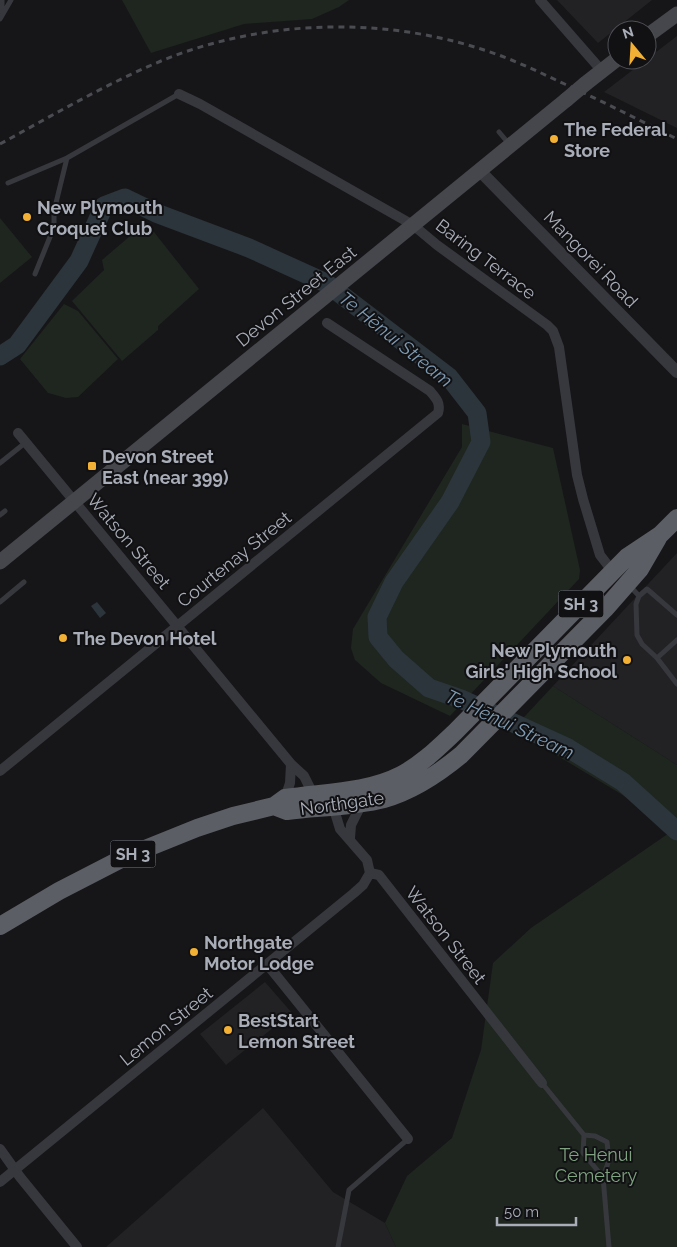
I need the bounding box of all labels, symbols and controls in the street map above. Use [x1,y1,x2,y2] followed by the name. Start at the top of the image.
[607,20,657,70] north arrow
[620,23,636,42] text: N
[564,119,667,161] place label: The Federal Store
[548,133,560,145] marker: The Federal Store
[37,197,163,239] place label: New Plymouth Croquet Club
[540,206,642,312] street label: Mangorei Road
[21,211,33,223] marker: New Plymouth Croquet Club
[432,214,541,304] street label: Baring Terrace
[232,241,360,351] street label: Devon Street East
[335,287,457,391] water label: Te Hēnui Stream
[102,446,229,488] place label: Devon Street East (near 399)
[86,460,98,472] marker: Devon Street East (near 399)
[83,489,175,593] street label: Watson Street
[173,507,295,611] street label: Courtenay Street
[558,590,604,618] road number: SH 3
[73,628,217,649] place label: The Devon Hotel
[57,632,69,644] marker: The Devon Hotel
[465,640,617,682] place label: New Plymouth Girls' High School
[621,654,633,666] marker: New Plymouth Girls' High School
[442,685,578,763] water label: Te Hēnui Stream
[299,787,386,819] street label: Northgate
[110,841,156,868] road number: SH 3
[401,882,491,988] street label: Watson Street
[204,932,314,974] place label: Northgate Motor Lodge
[188,946,200,958] marker: Northgate Motor Lodge
[115,982,217,1070] street label: Lemon Street
[238,1010,355,1052] place label: BestStart Lemon Street
[222,1024,234,1036] marker: BestStart Lemon Street
[555,1144,637,1186] park label: Te Henui Cemetery
[497,1194,576,1226] scale bar
[504,1203,539,1221] text: 50 m

